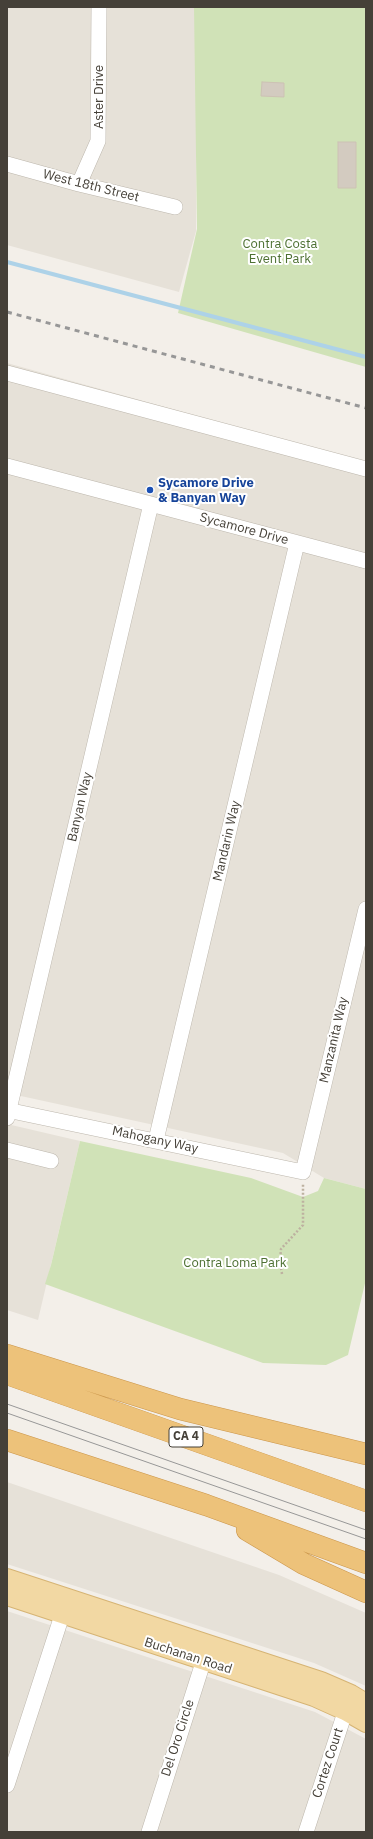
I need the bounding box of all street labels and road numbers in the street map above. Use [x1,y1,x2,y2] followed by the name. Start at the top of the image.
[91,65,107,129] street label: Aster Drive
[41,166,141,206] street label: West 18th Street
[198,510,290,548] street label: Sycamore Drive
[64,771,96,843] street label: Banyan Way
[210,799,244,883] street label: Mandarin Way
[317,995,351,1085] street label: Manzanita Way
[111,1123,199,1157] street label: Mahogany Way
[169,1427,203,1447] road number: CA 4
[142,1634,234,1678] street label: Buchanan Road
[158,1698,198,1778] street label: Del Oro Circle
[309,1726,347,1800] street label: Cortez Court

